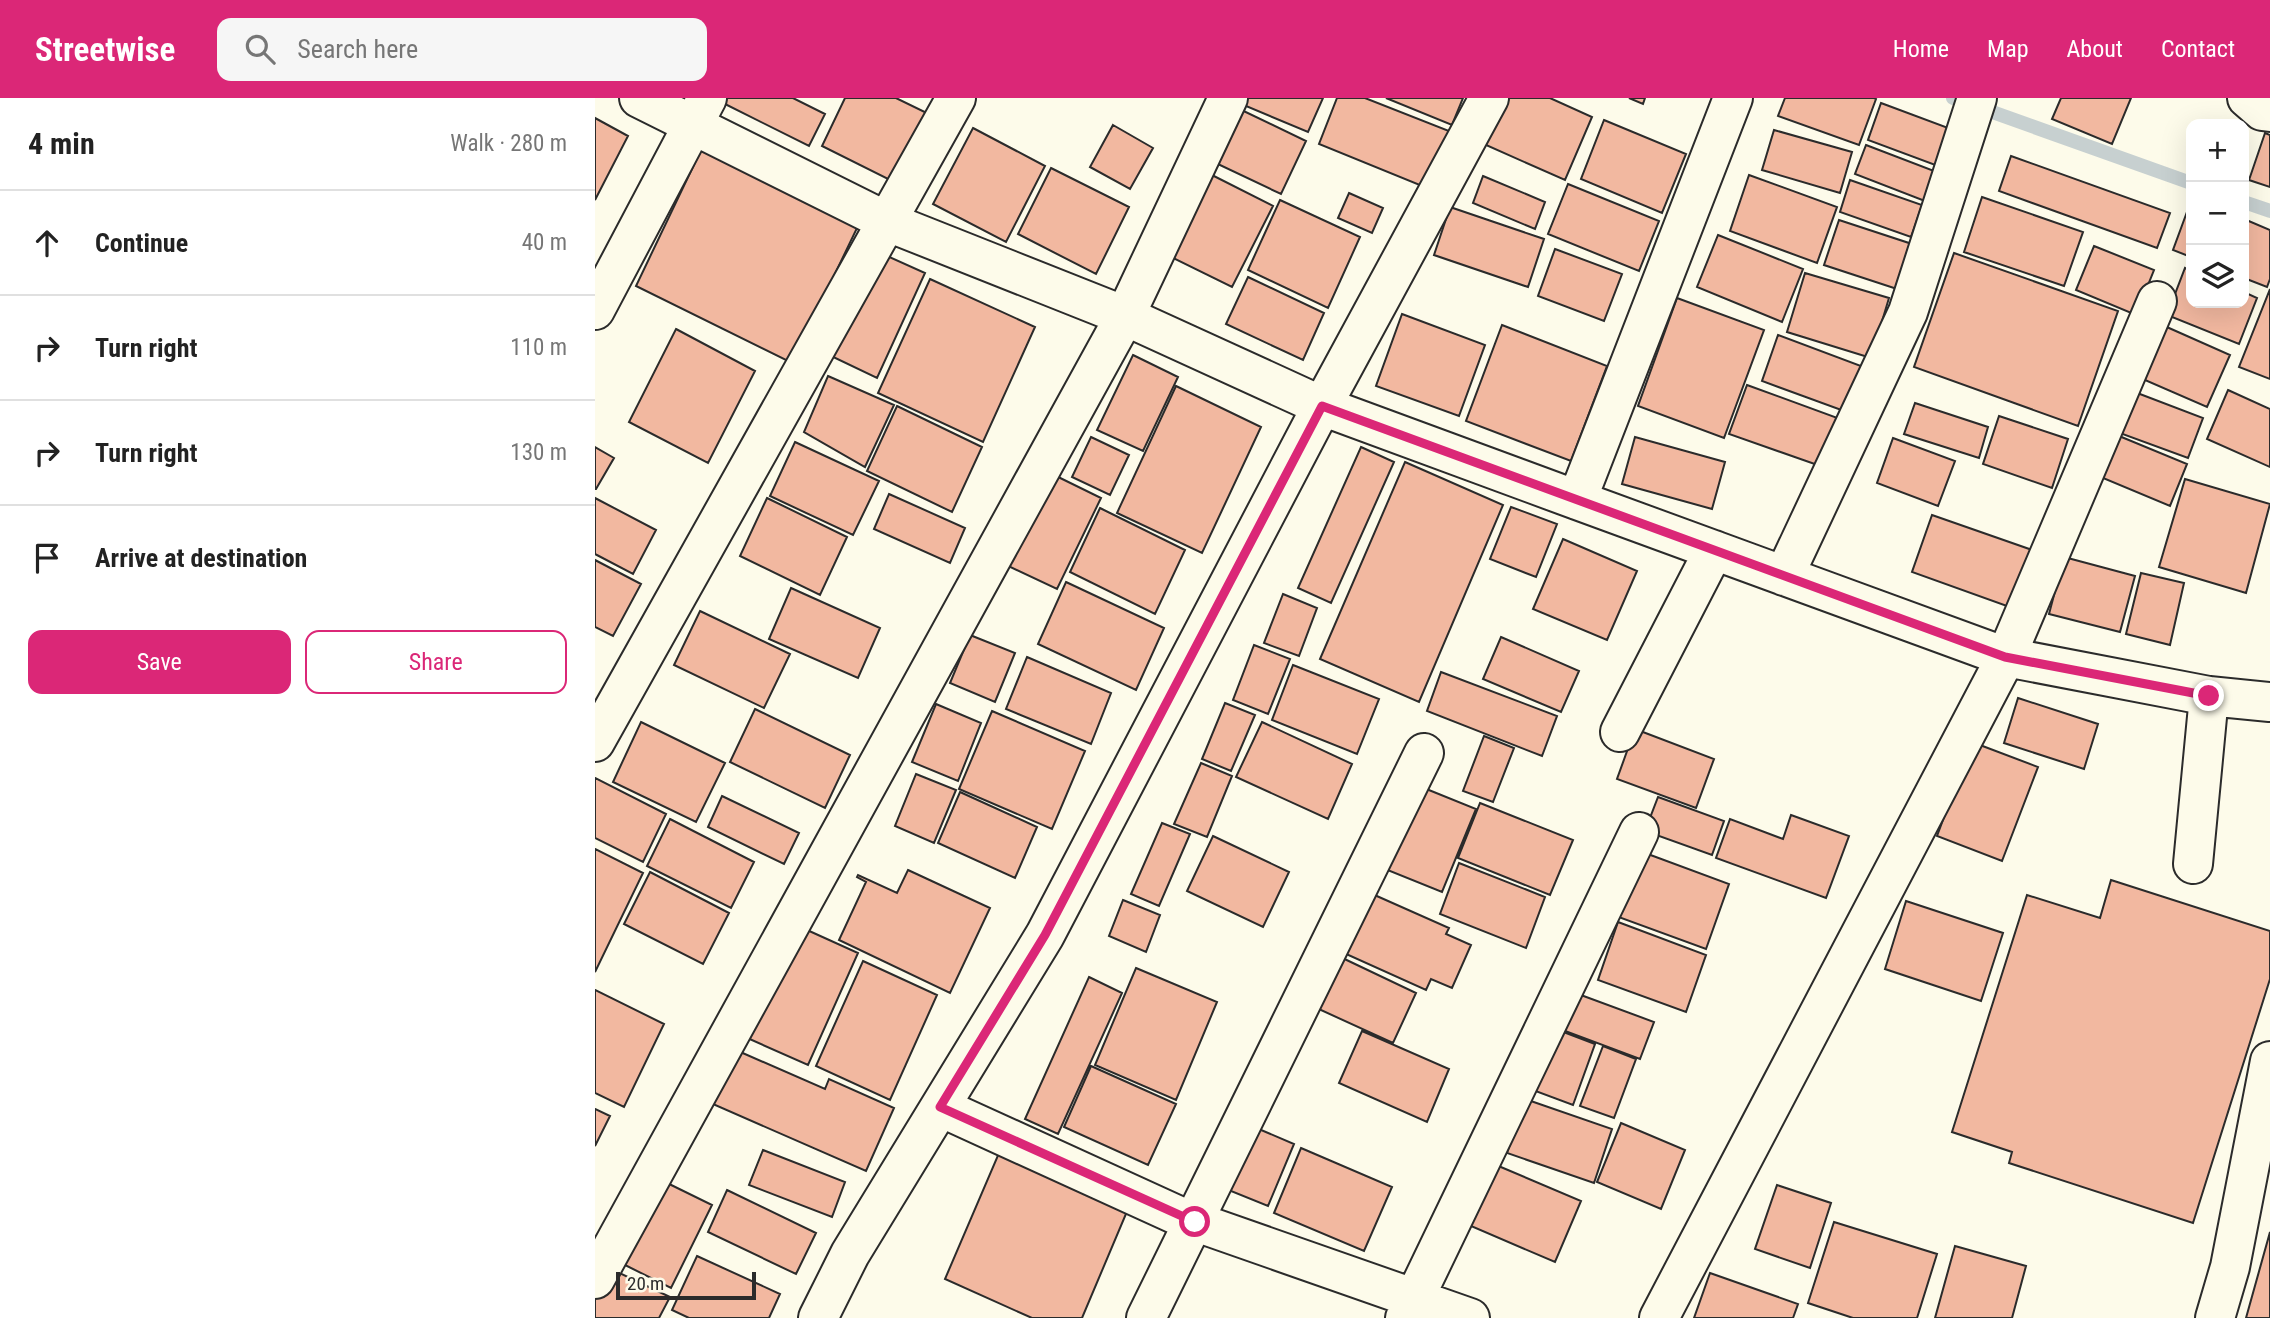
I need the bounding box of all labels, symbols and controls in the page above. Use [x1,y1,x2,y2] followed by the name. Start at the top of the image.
[217,18,707,81] search box
[35,30,175,69] text: Streetwise
[241,30,279,68] icon: search
[297,34,418,64] text: Search here
[1893,35,1949,63] text: Home
[1987,35,2029,63] text: Map
[2067,35,2123,63] text: About
[2161,35,2235,63] text: Contact
[2186,119,2249,308] map controls
[2186,119,2249,182] button: +
[28,126,95,161] text: 4 min
[450,130,567,157] text: Walk · 280 m
[2186,182,2249,245] button: −
[28,224,66,262] icon: ahead
[95,228,188,258] text: Continue
[522,229,567,256] text: 40 m
[2186,245,2249,308] button: layers
[28,329,66,367] icon: right
[95,333,197,363] text: Turn right
[510,334,567,361] text: 110 m
[28,434,66,472] icon: right
[95,438,197,468] text: Turn right
[510,439,567,466] text: 130 m
[28,539,66,577] icon: arrive
[95,543,307,573] text: Arrive at destination
[28,630,291,694] button: Save
[305,630,567,694] button: Share
[2193,680,2224,711] route end
[1179,1206,1210,1237] route start
[616,1269,756,1301] scale bar
[627,1272,664,1295] text: 20 m

